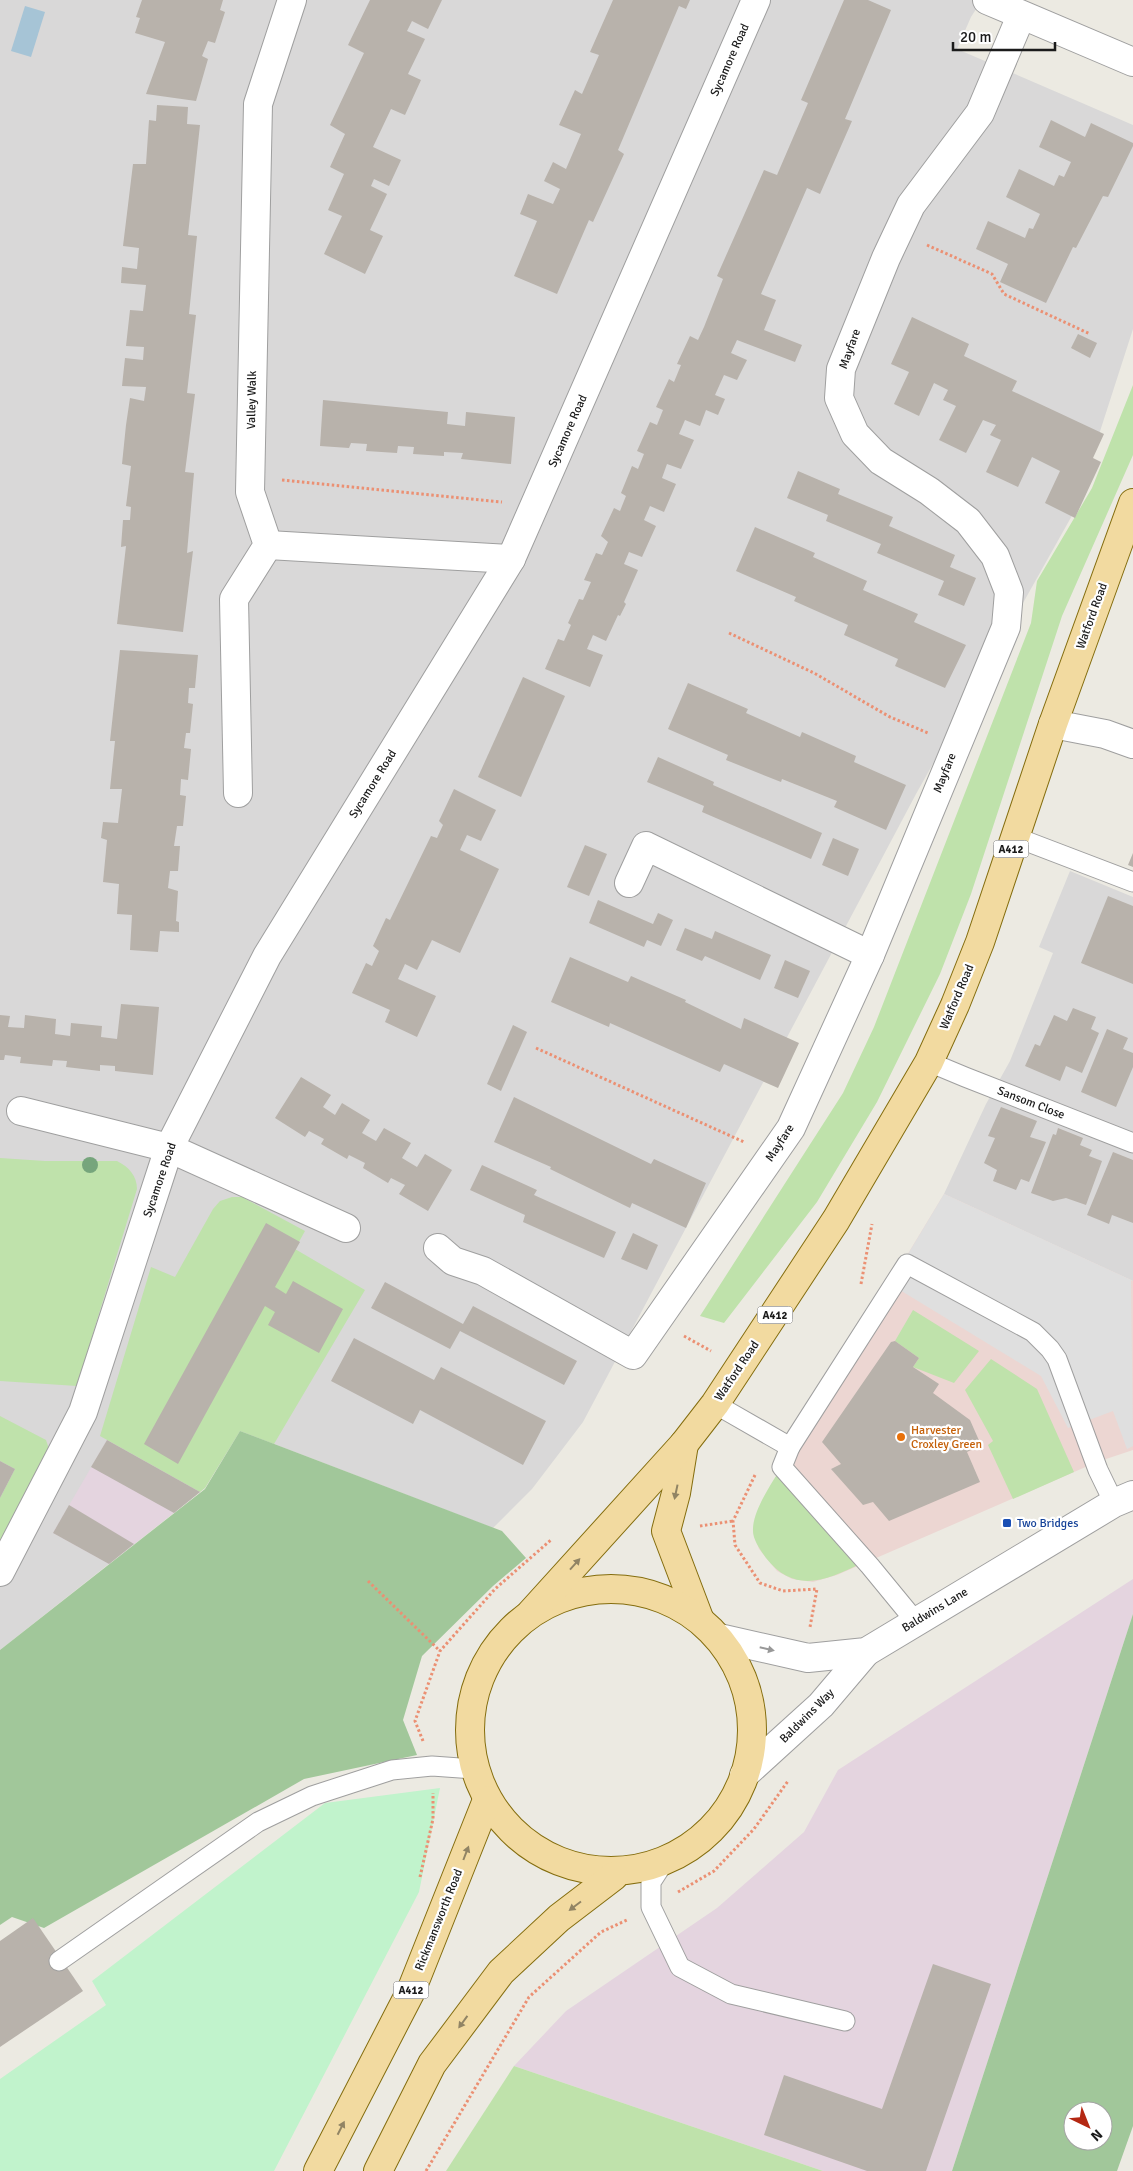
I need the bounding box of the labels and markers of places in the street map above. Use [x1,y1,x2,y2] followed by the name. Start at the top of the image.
[911,1423,982,1452] place label: Harvester Croxley Green
[895,1431,907,1443] marker: Harvester Croxley Green
[1017,1516,1078,1531] place label: Two Bridges
[1001,1517,1013,1529] marker: Two Bridges

